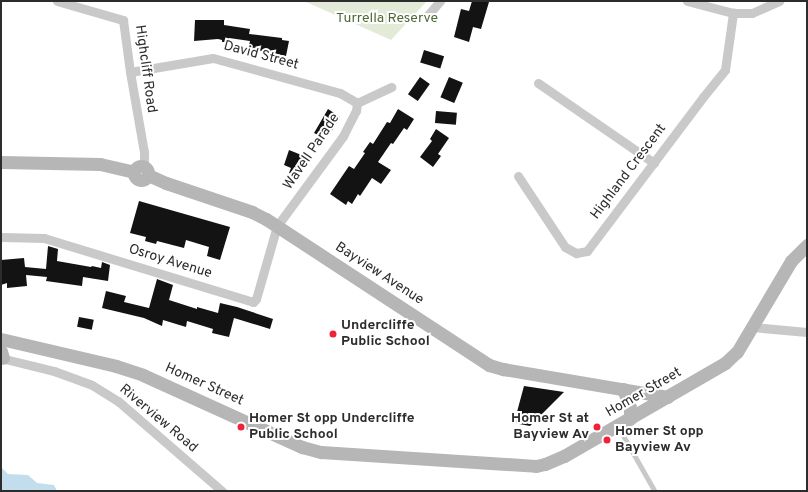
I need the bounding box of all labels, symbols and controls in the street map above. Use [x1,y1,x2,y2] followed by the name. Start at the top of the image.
[336,11,438,27] park label: Turrella Reserve
[131,24,159,114] street label: Highcliff Road
[222,38,300,74] street label: David Street
[280,111,344,193] street label: Wavell Parade
[588,121,670,223] street label: Highland Crescent
[331,239,427,309] street label: Bayview Avenue
[126,241,214,283] street label: Osroy Avenue
[341,318,430,350] place label: Undercliffe Public School
[328,329,338,339] marker: Undercliffe Public School
[162,360,246,410] street label: Homer Street
[603,365,685,421] street label: Homer Street
[115,381,201,457] street label: Riverview Road
[249,411,415,444] place label: Homer St opp Undercliffe Public School
[511,411,589,444] place label: Homer St at Bayview Av
[236,422,246,432] marker: Homer St opp Undercliffe Public School
[592,422,602,432] marker: Homer St at Bayview Av
[615,424,704,456] place label: Homer St opp Bayview Av
[602,435,612,445] marker: Homer St opp Bayview Av

